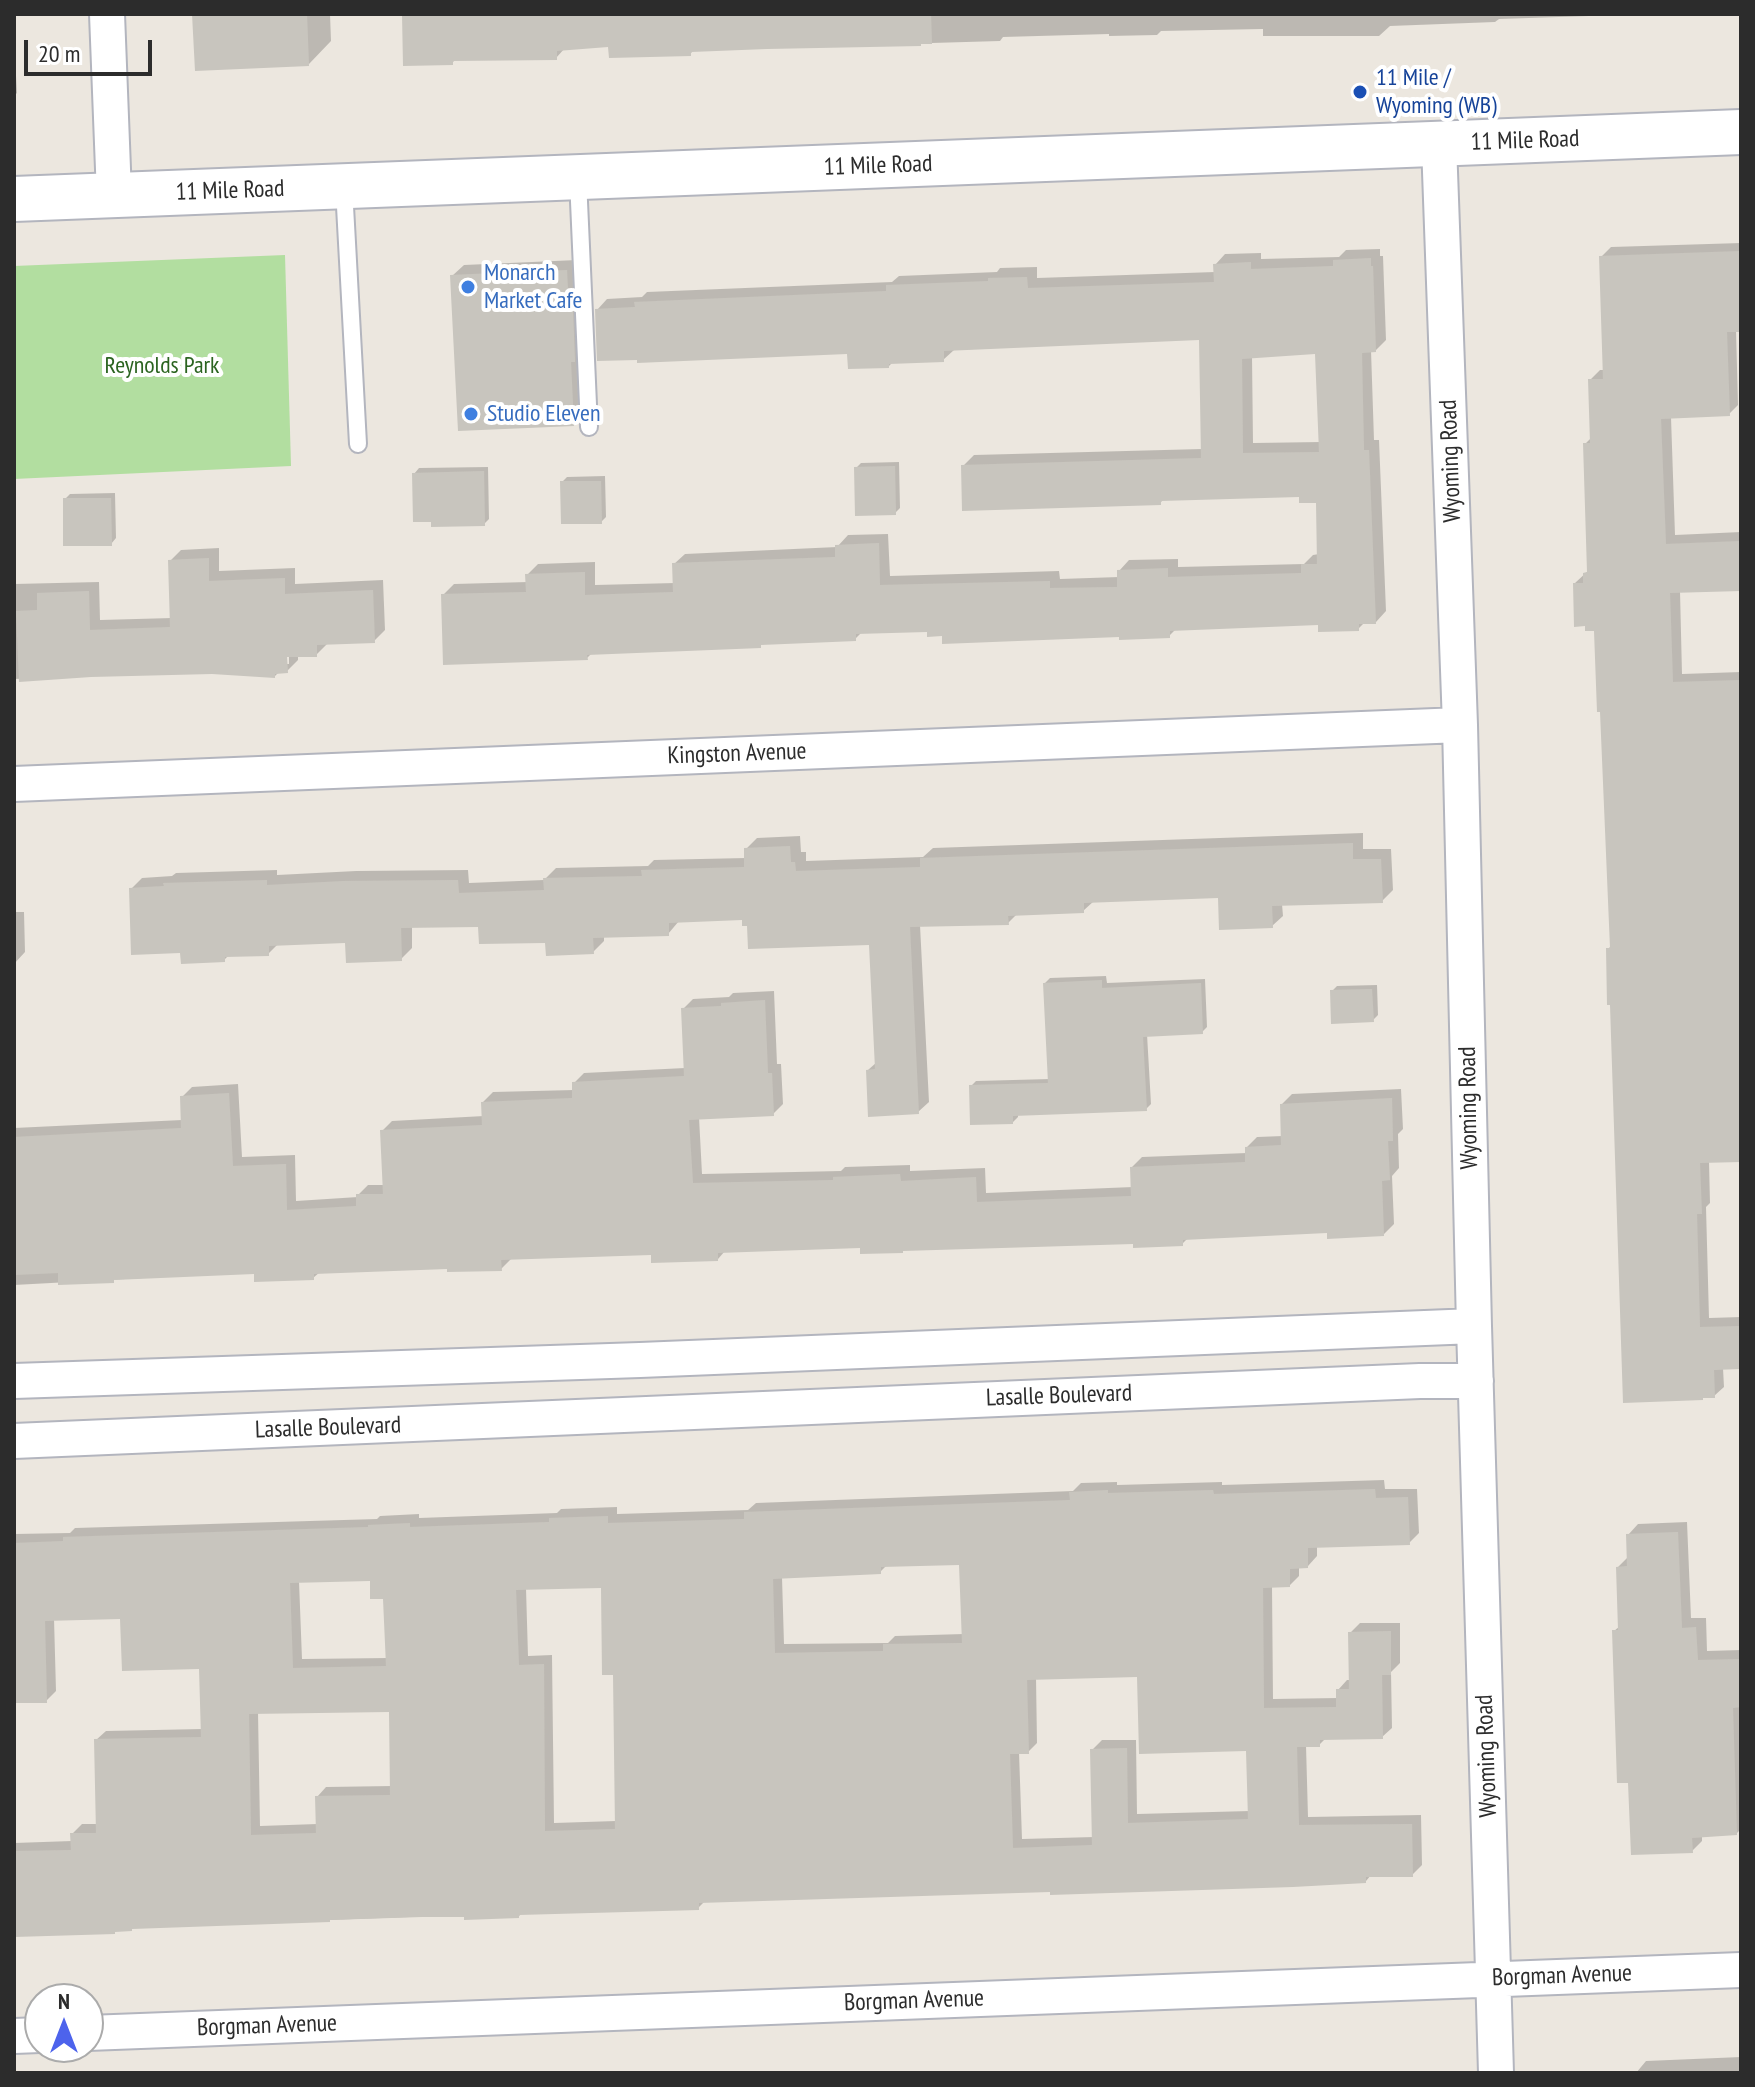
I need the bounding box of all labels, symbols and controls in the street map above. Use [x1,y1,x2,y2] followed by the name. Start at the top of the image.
[28,24,156,74] scale bar
[38,38,80,69] text: 20 m
[1376,64,1497,120] place label: 11 Mile / Wyoming (WB)
[1351,83,1369,101] marker: 11 Mile / Wyoming (WB)
[1470,125,1580,157] street label: 11 Mile Road
[823,150,933,182] street label: 11 Mile Road
[175,175,285,207] street label: 11 Mile Road
[484,259,582,315] place label: Monarch Market Cafe
[459,278,477,296] marker: Monarch Market Cafe
[105,352,219,380] park label: Reynolds Park
[1434,399,1468,523] street label: Wyoming Road
[487,400,600,428] place label: Studio Eleven
[462,405,480,423] marker: Studio Eleven
[667,737,807,771] street label: Kingston Avenue
[1454,1046,1484,1170] street label: Wyoming Road
[985,1379,1133,1413] street label: Lasalle Boulevard
[254,1411,402,1445] street label: Lasalle Boulevard
[1470,1694,1504,1818] street label: Wyoming Road
[1491,1959,1633,1993] street label: Borgman Avenue
[24,1983,104,2063] north arrow
[843,1984,985,2018] street label: Borgman Avenue
[58,1987,70,2015] text: N
[196,2009,338,2043] street label: Borgman Avenue

